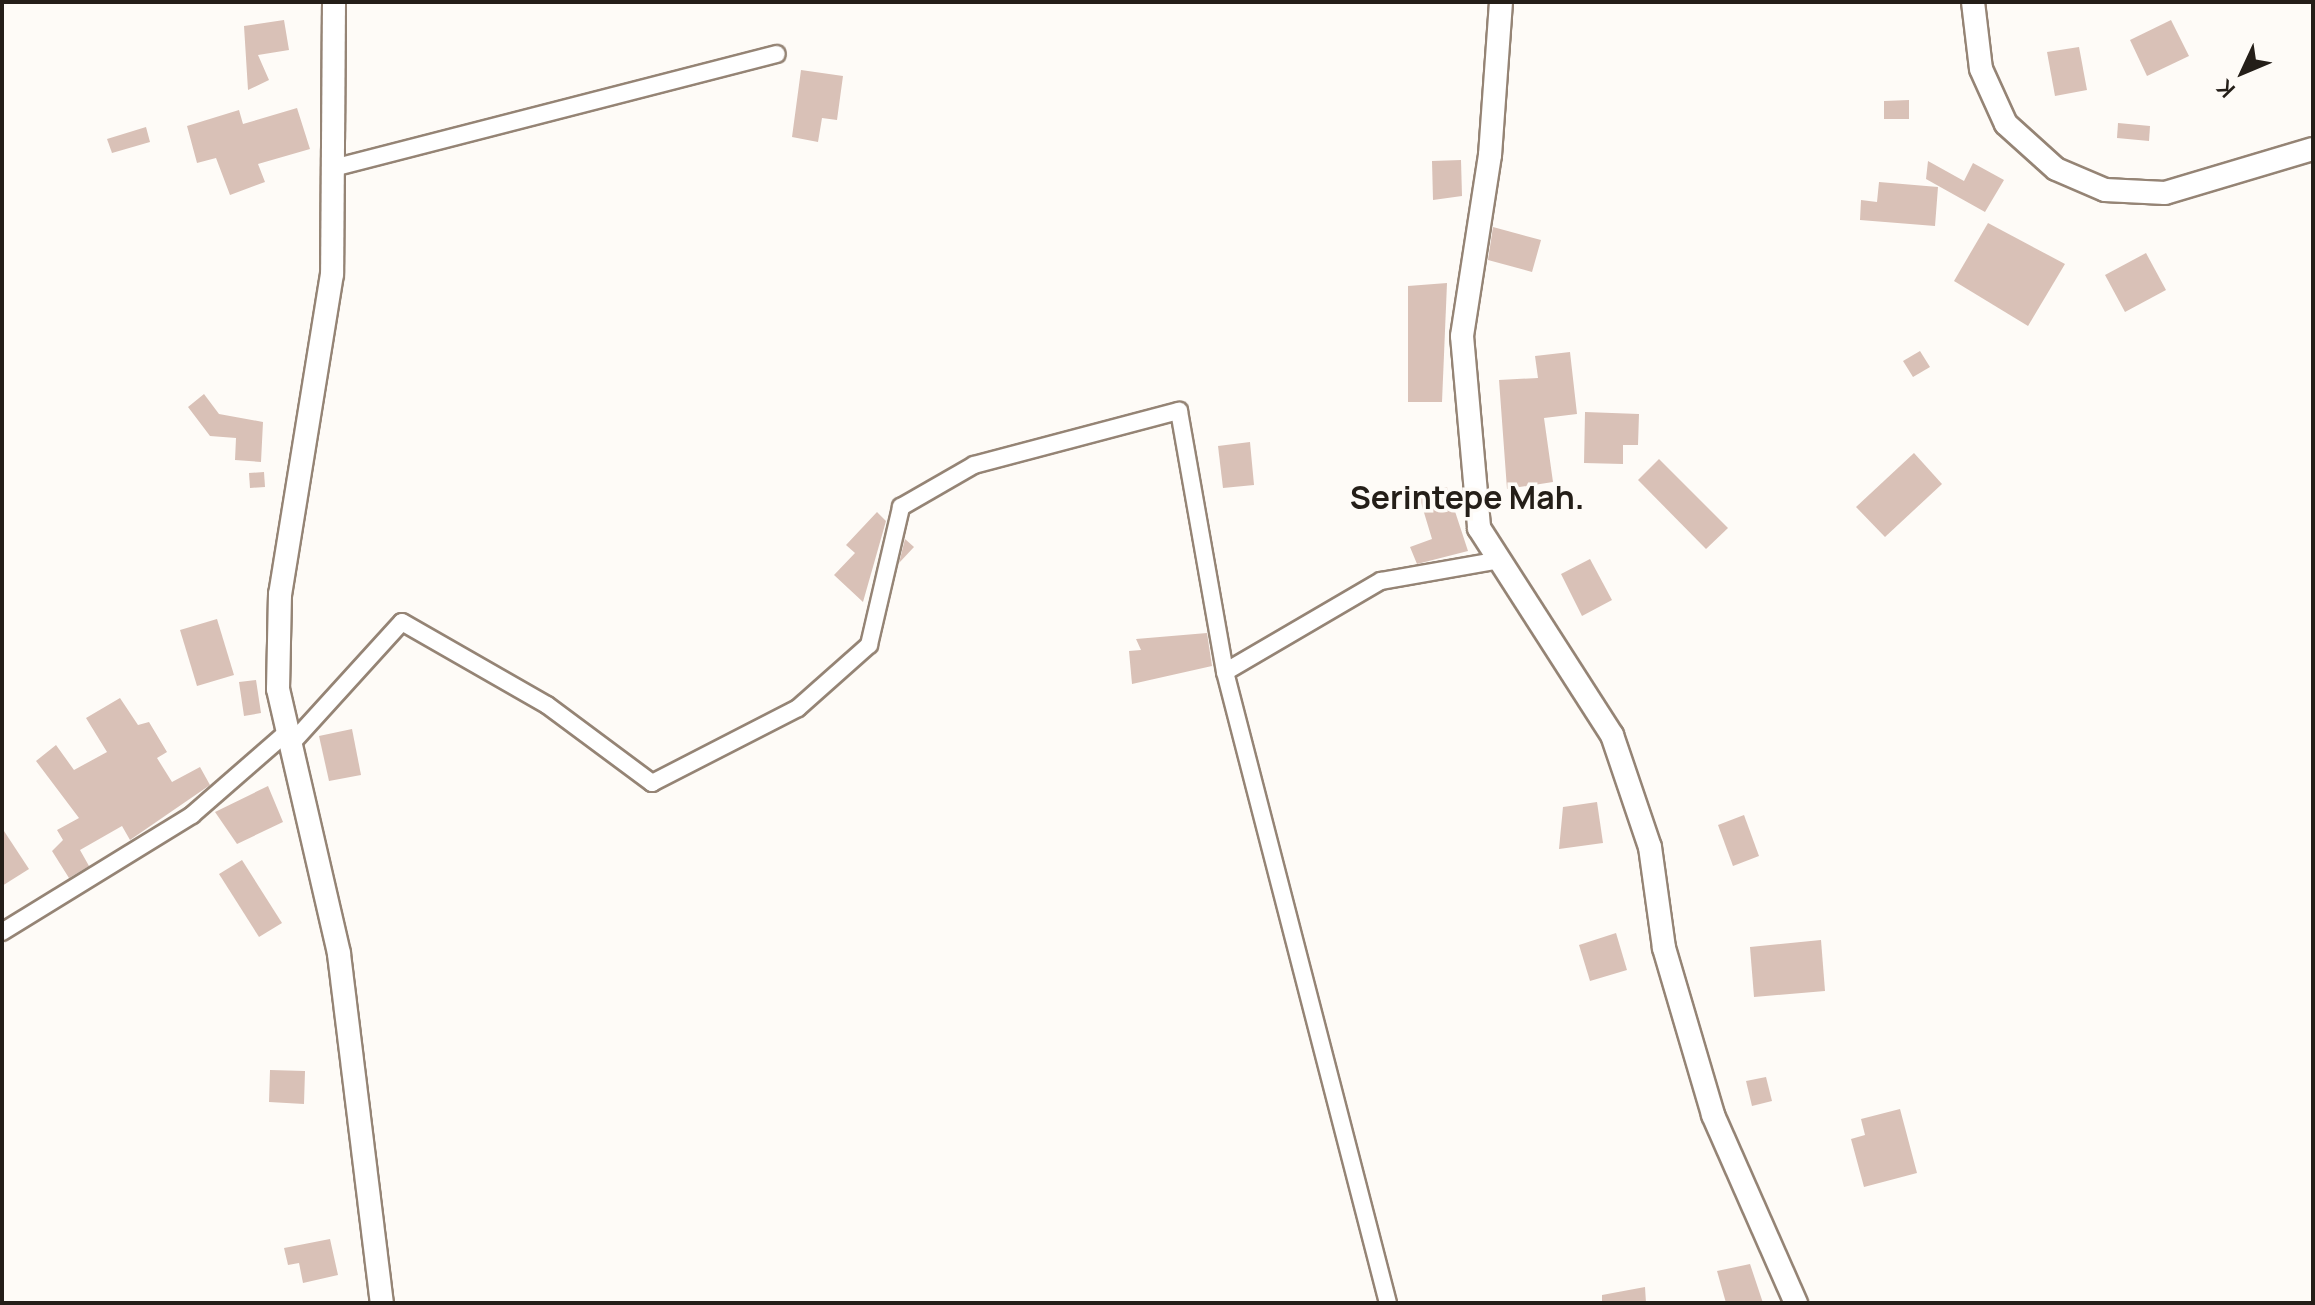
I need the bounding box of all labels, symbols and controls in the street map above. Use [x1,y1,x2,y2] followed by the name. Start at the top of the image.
[2203,32,2283,112] north arrow
[2210,73,2241,104] text: K
[1350,478,1584,516] district label: Serintepe Mah.

